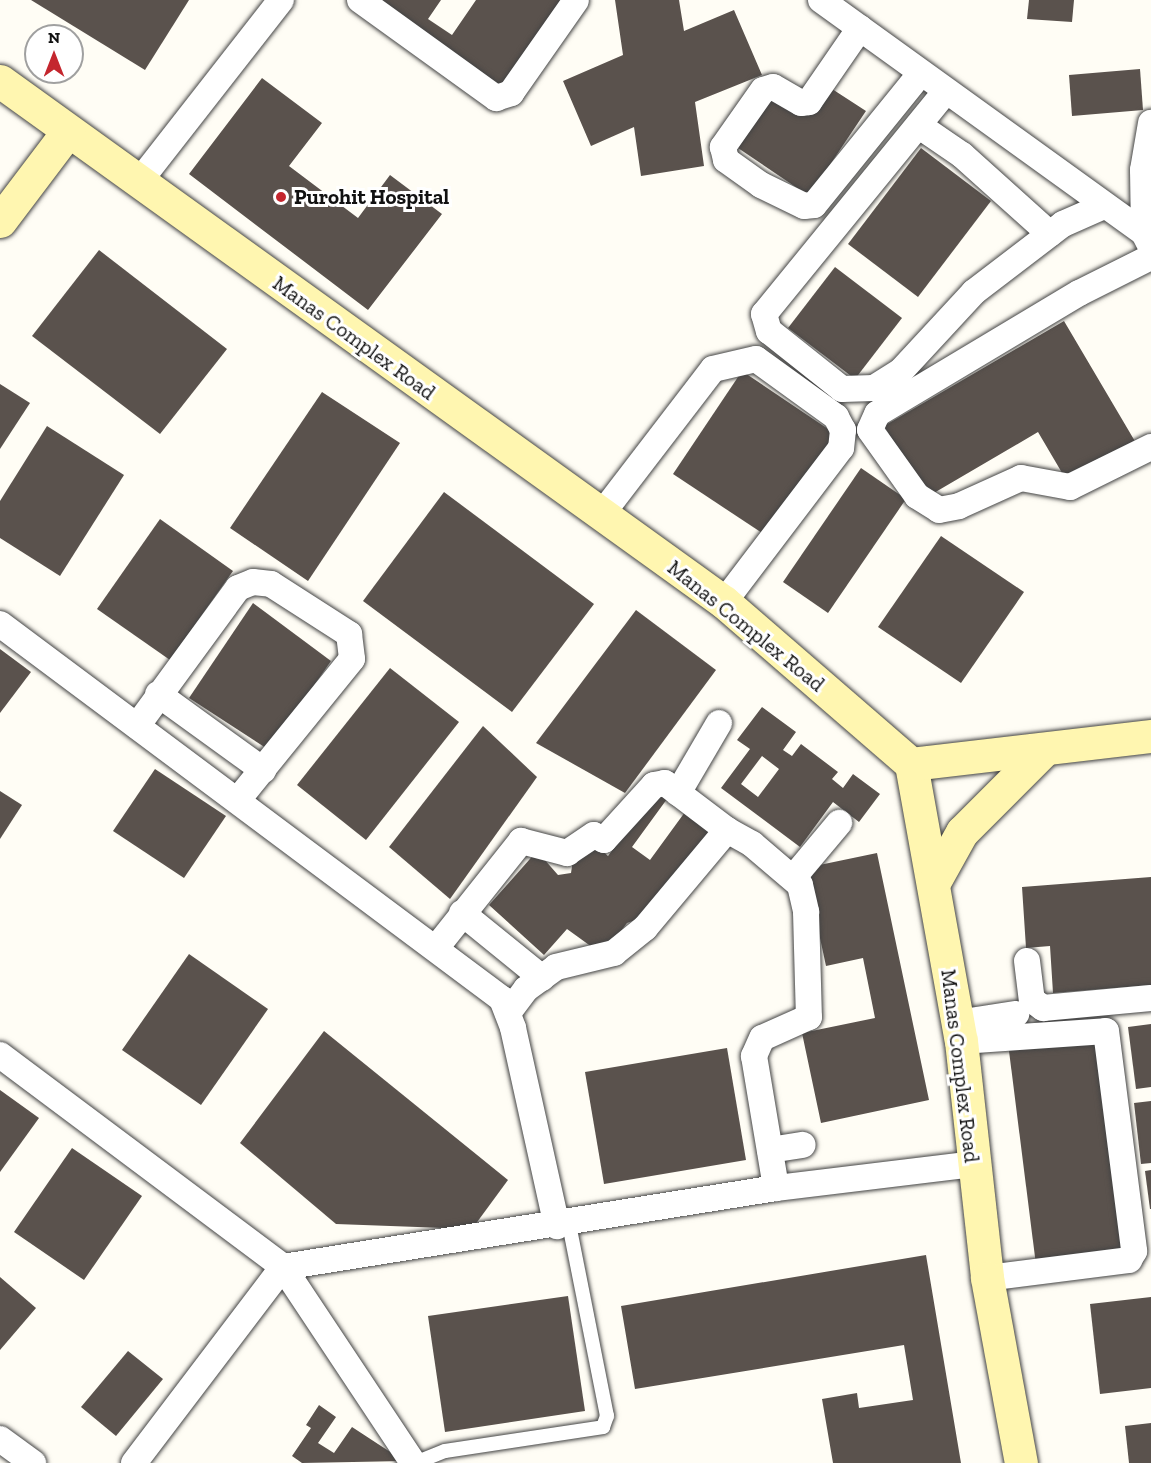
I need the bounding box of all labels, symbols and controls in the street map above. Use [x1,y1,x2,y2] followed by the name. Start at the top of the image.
[24,24,84,84] north arrow
[48,28,60,47] text: N
[294,184,449,210] place label: Purohit Hospital
[272,188,290,206] marker: Purohit Hospital
[268,271,440,405] street label: Manas Complex Road
[662,555,830,697] street label: Manas Complex Road
[936,968,984,1164] street label: Manas Complex Road

